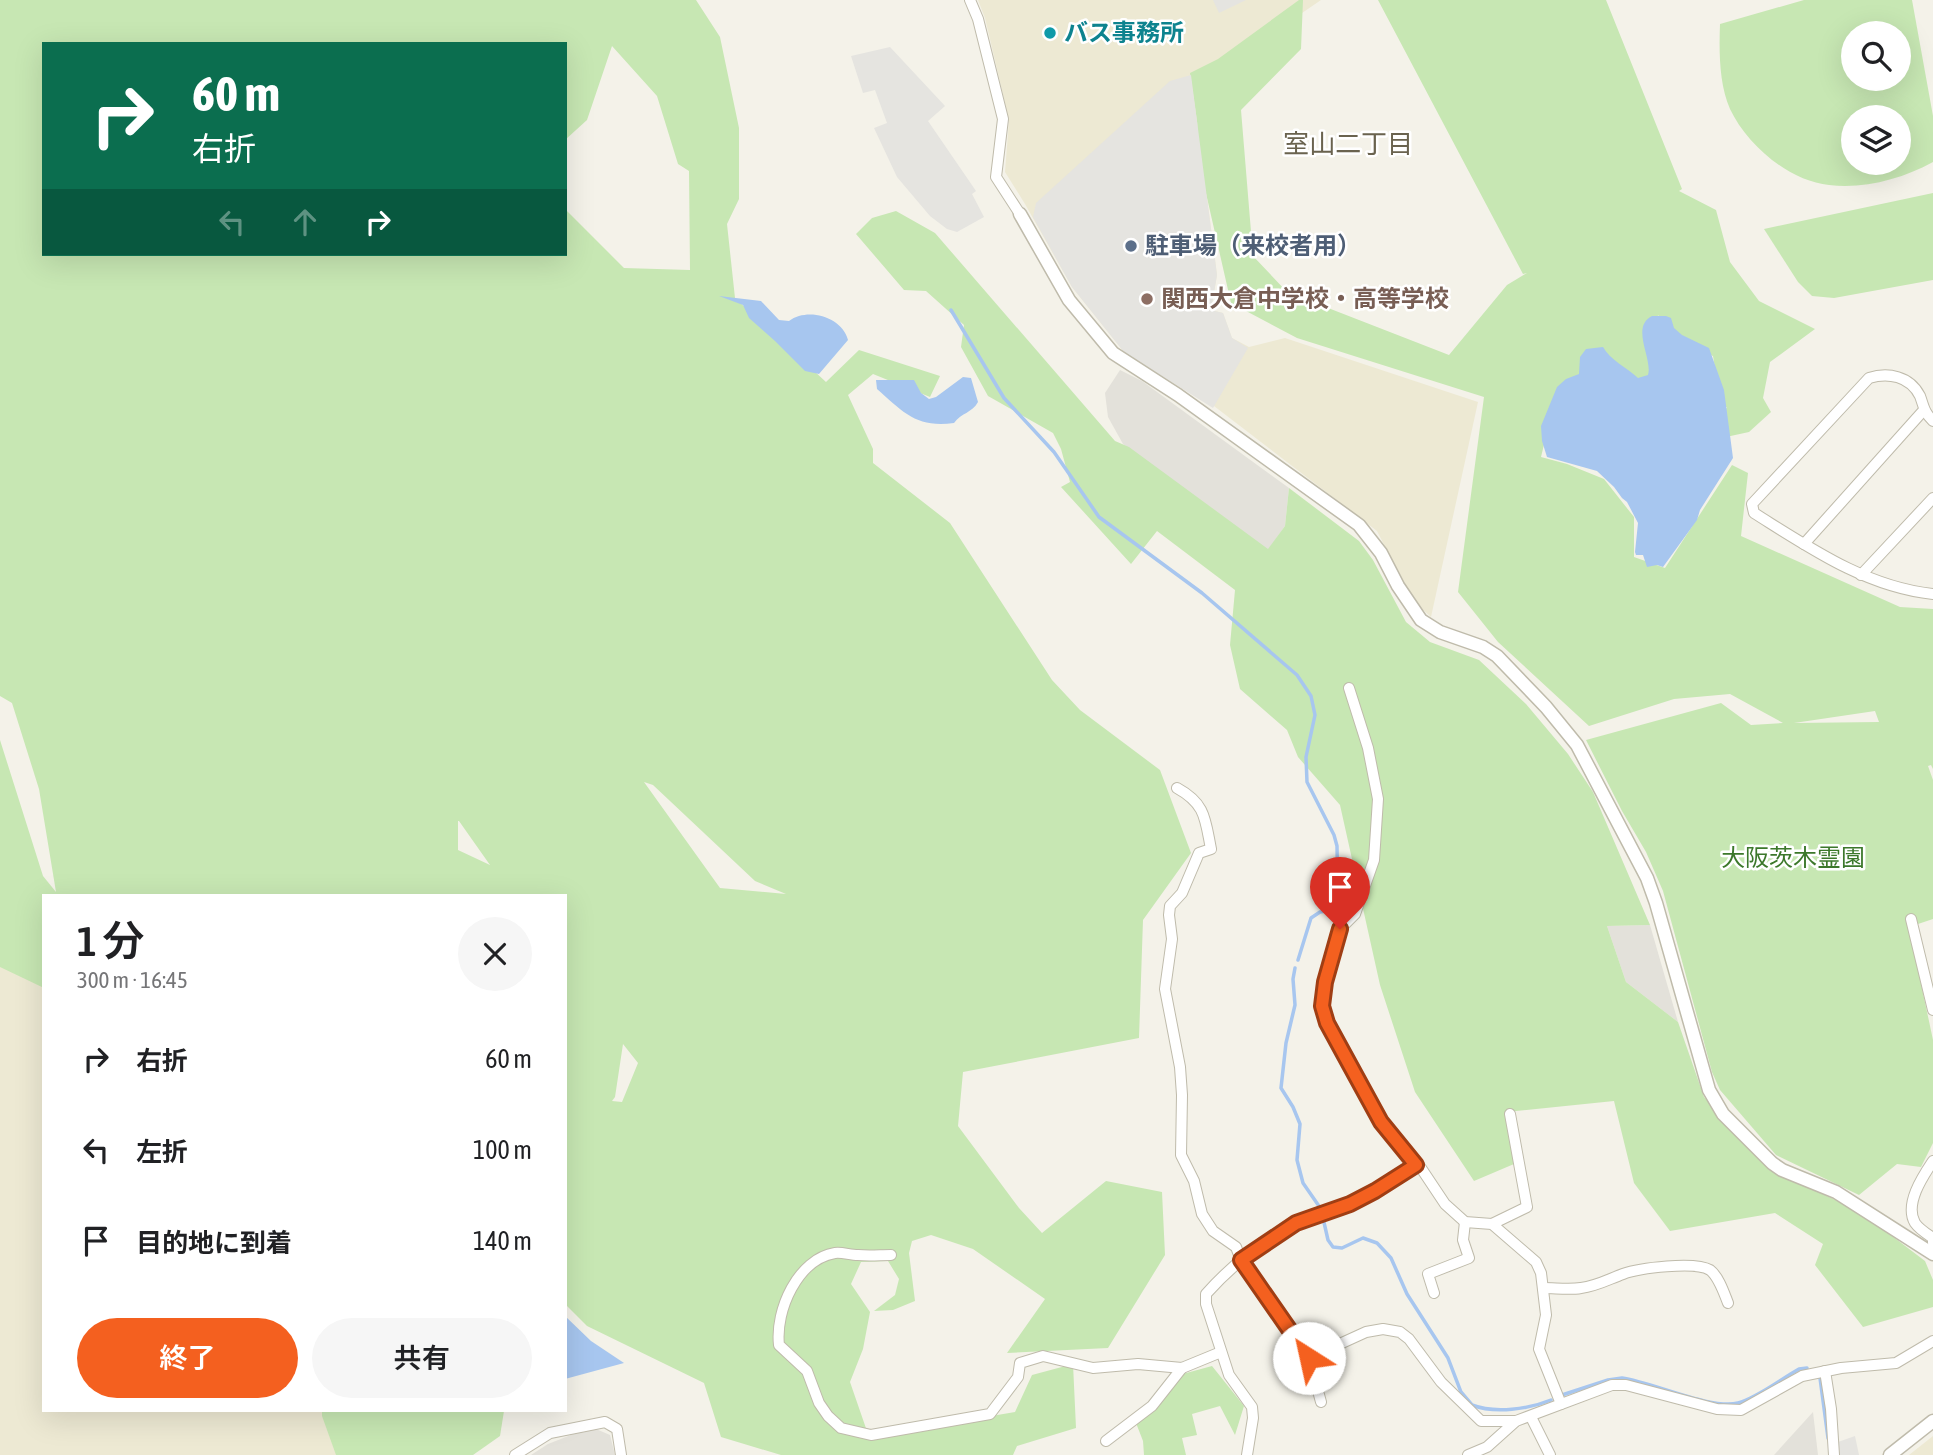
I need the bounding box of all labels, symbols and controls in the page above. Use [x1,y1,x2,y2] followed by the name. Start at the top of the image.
[1064,19,1184,46] place label: バス事務所
[1841,21,1911,175] map controls
[1841,21,1911,91] button: search
[1042,25,1058,41] marker: バス事務所
[192,65,280,121] text: 60 m
[77,70,168,161] icon: right
[1841,105,1911,175] button: layers
[1283,129,1413,159] district label: 室山二丁目
[192,130,256,167] text: 右折
[213,203,251,241] icon: left
[286,203,324,241] icon: ahead
[359,203,397,241] icon: right
[1145,232,1361,259] place label: 駐車場（来校者用）
[1123,238,1139,254] marker: 駐車場（来校者用）
[1161,285,1449,312] place label: 関西大倉中学校・高等学校
[1139,291,1155,307] marker: 関西大倉中学校・高等学校
[1721,844,1865,871] park label: 大阪茨木霊園
[1310,857,1370,929] pin
[1321,868,1359,906] icon: arrive
[77,917,145,965] text: 1 分
[458,917,532,991] button: close
[77,967,188,993] text: 300 m · 16:45
[77,1040,115,1078] icon: right
[485,1044,532,1074] text: 60 m
[136,1046,188,1076] text: 右折
[77,1131,115,1169] icon: left
[473,1135,532,1165] text: 100 m
[136,1137,188,1167] text: 左折
[77,1222,115,1260] icon: arrive
[473,1226,532,1256] text: 140 m
[136,1228,292,1258] text: 目的地に到着
[77,1318,298,1398] button: 終了
[312,1318,532,1398] button: 共有
[1272,1321,1346,1395] position arrow

